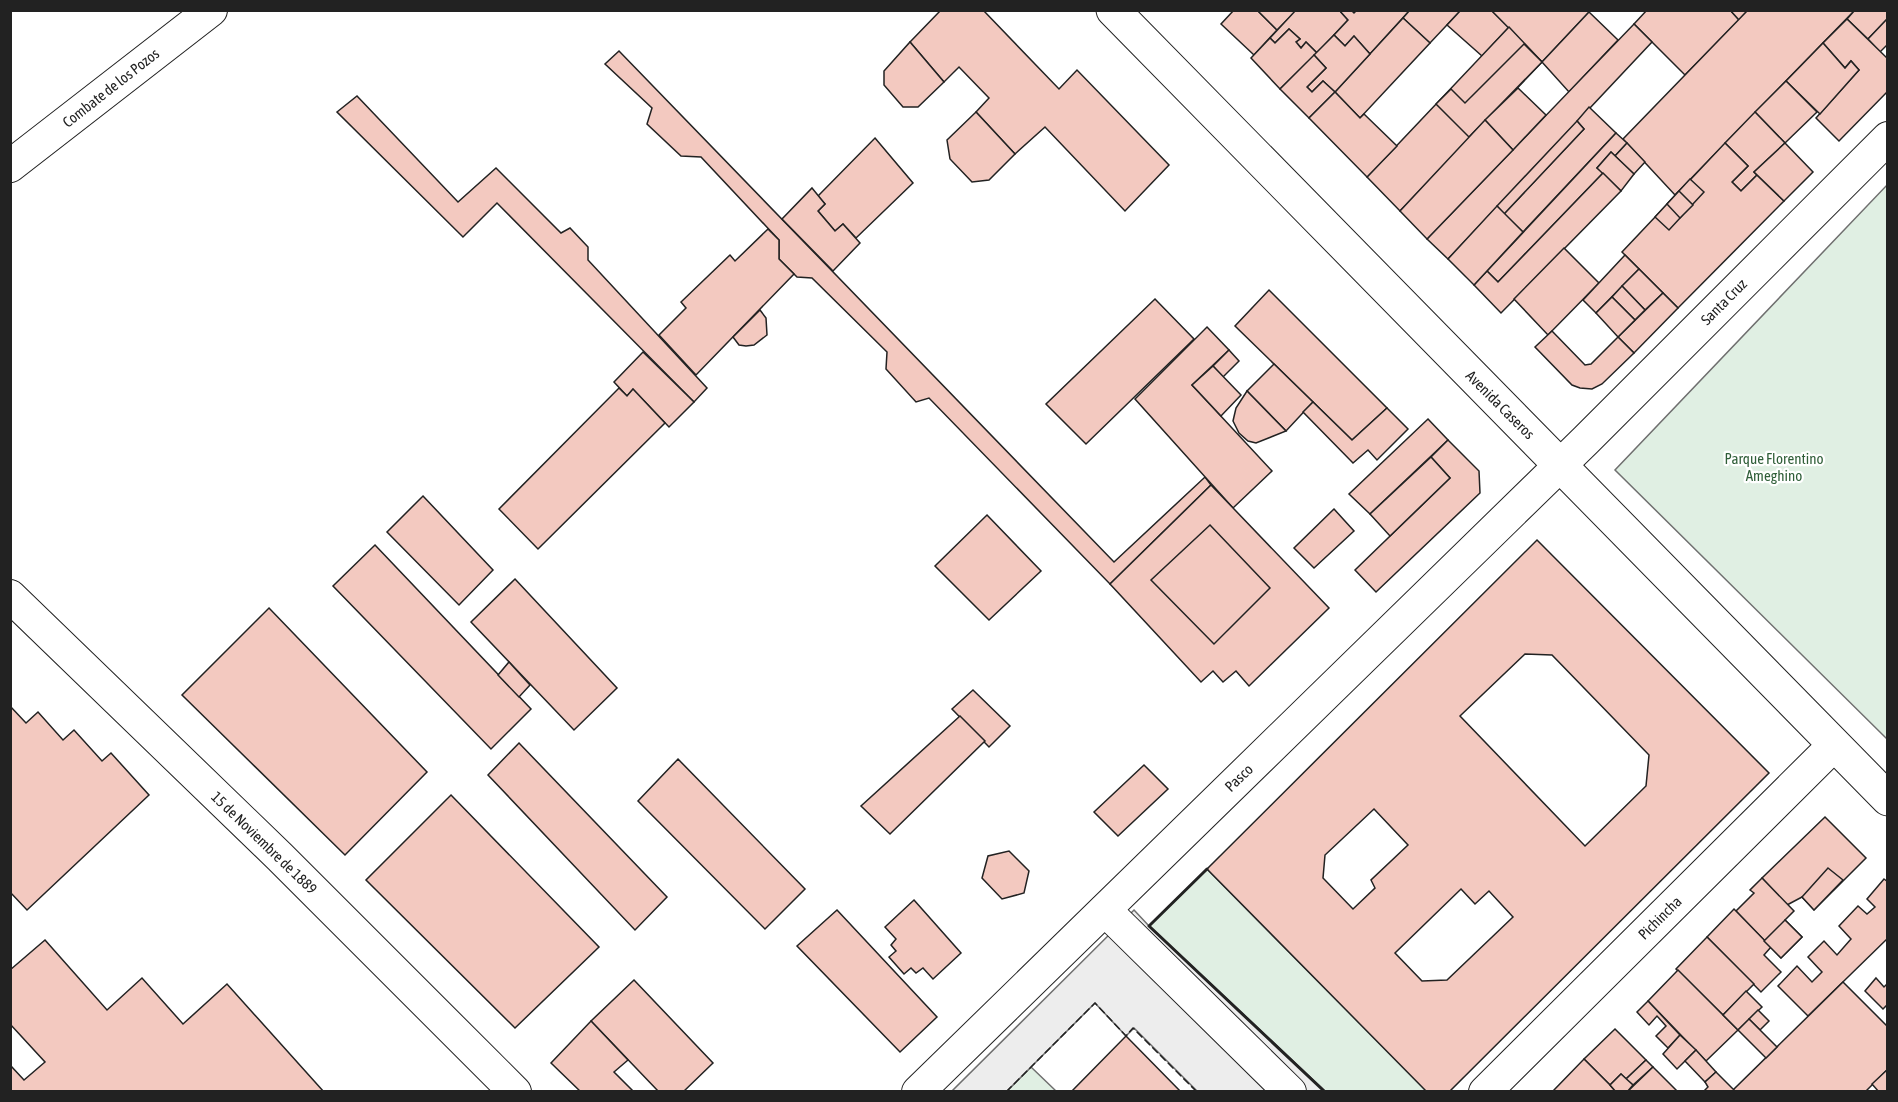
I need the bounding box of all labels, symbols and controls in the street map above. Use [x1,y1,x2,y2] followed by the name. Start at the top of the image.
[59,45,162,131] street label: Combate de los Pozos
[1697,275,1750,328] street label: Santa Cruz
[1463,367,1538,442] street label: Avenida Caseros
[1724,450,1824,484] park label: Parque Florentino Ameghino
[1221,760,1256,795] street label: Pasco
[208,788,320,897] street label: 15 de Noviembre de 1889
[1635,893,1685,943] street label: Pichincha

